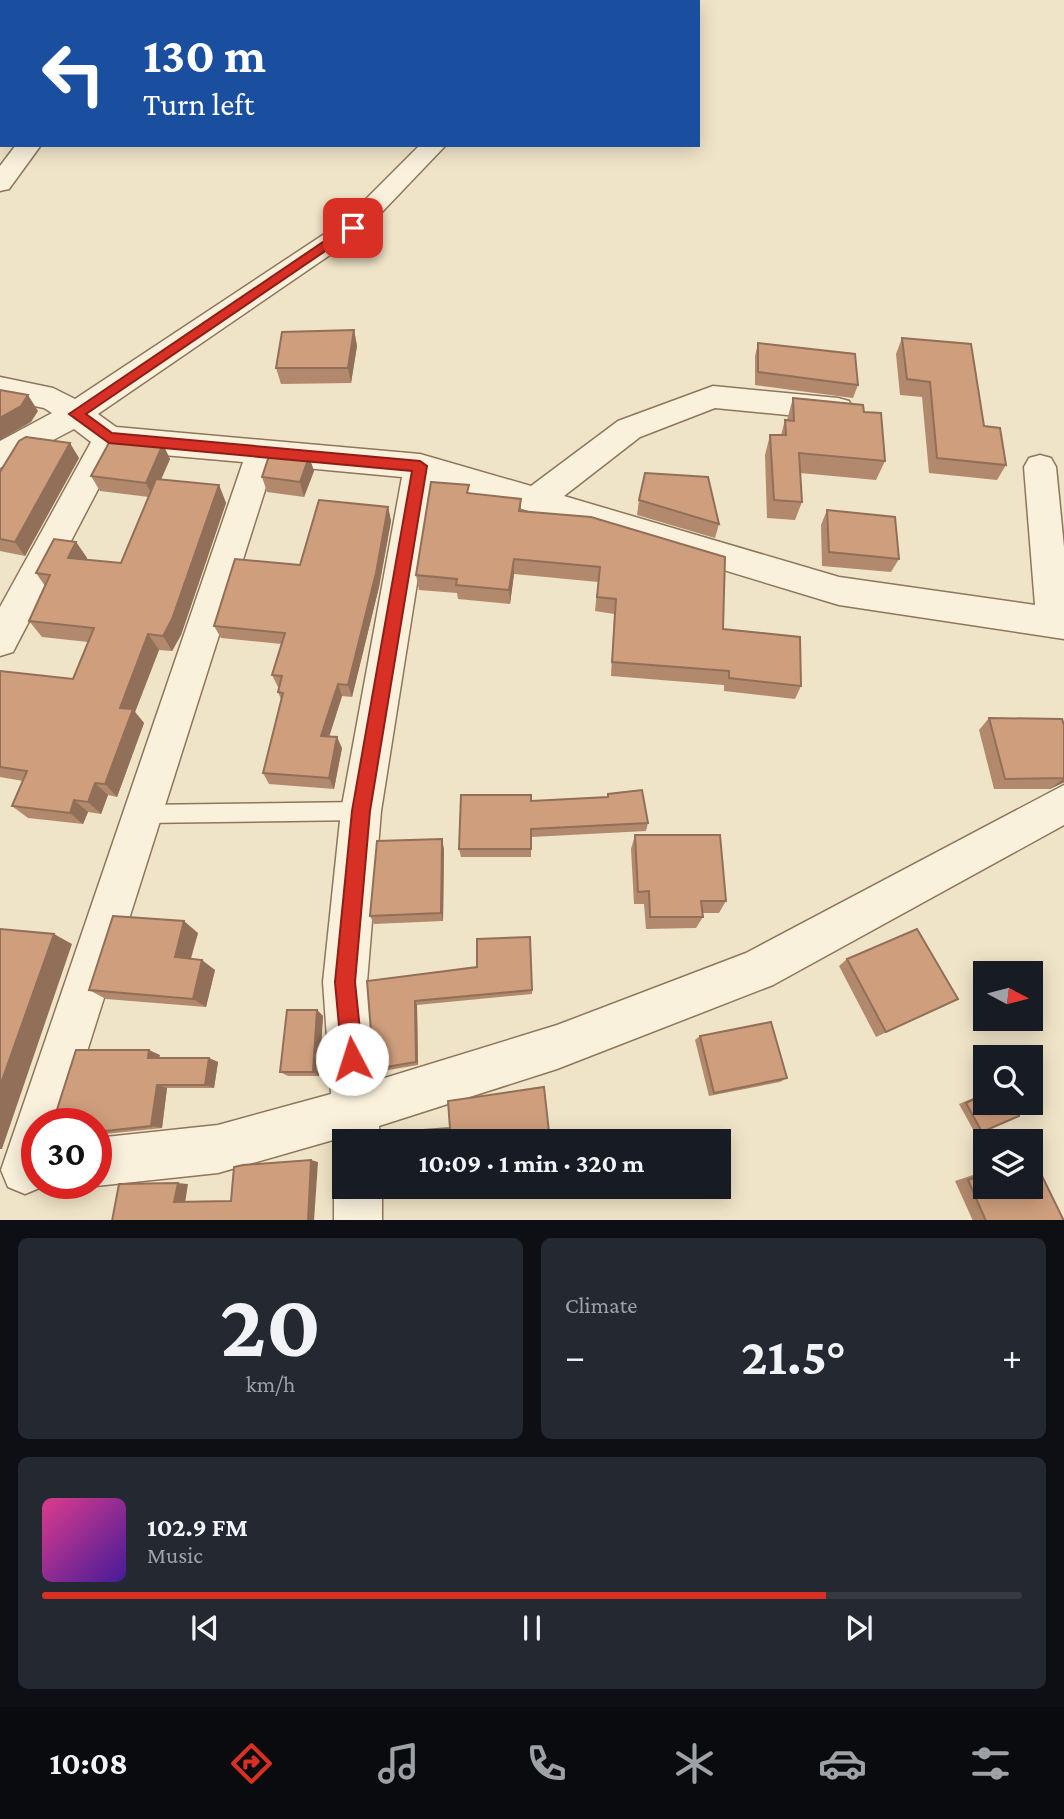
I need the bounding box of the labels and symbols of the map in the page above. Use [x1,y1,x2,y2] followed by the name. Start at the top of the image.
[323,198,383,258] pin
[973,961,1043,1031] north arrow
[315,1022,389,1096] position arrow
[21,1108,112,1199] speed limit sign: 30

